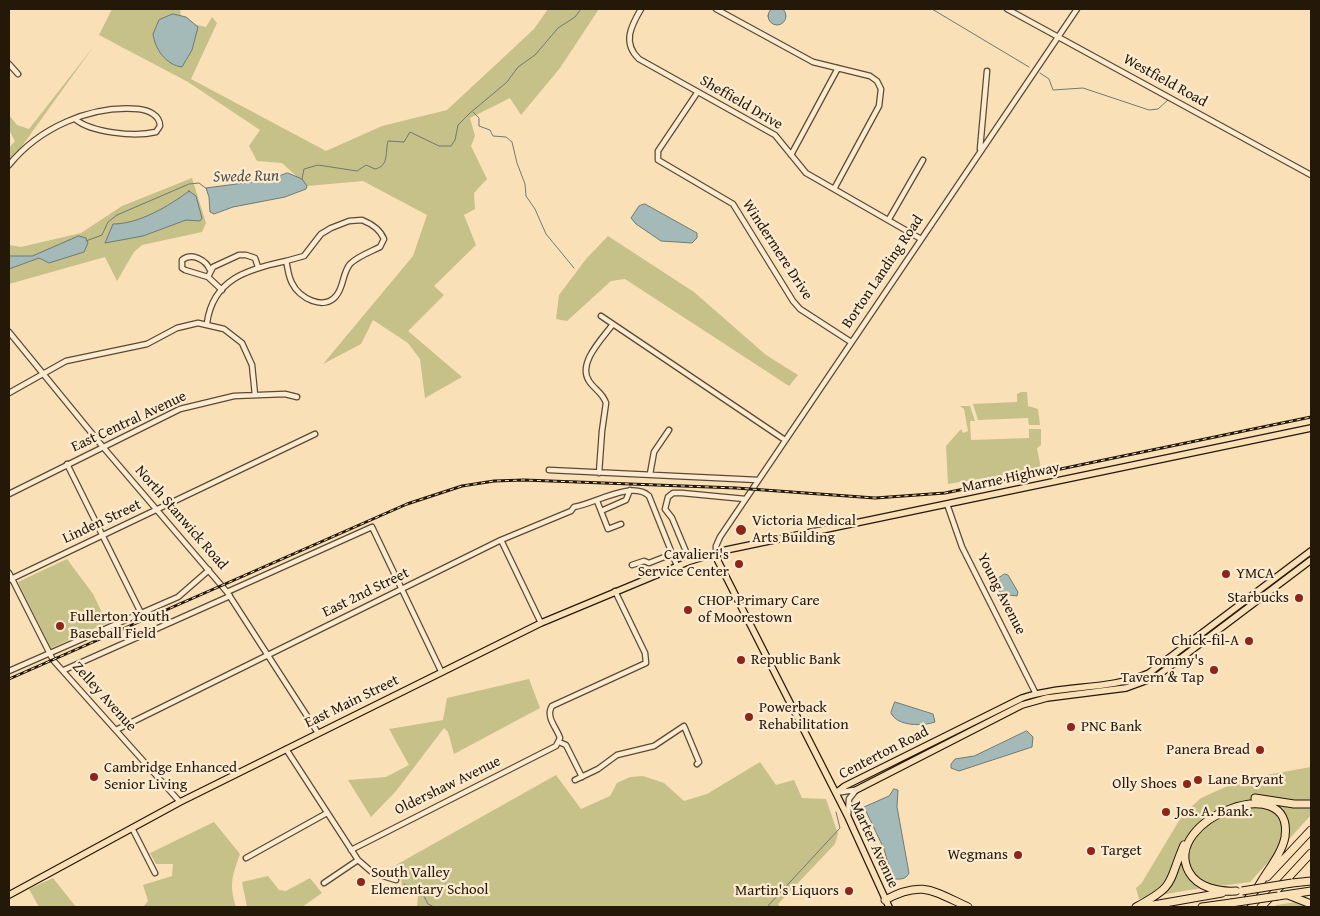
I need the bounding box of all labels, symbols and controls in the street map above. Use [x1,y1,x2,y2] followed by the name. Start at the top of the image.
[1120,50,1210,112] street label: Westfield Road
[696,72,786,134] street label: Sheffield Drive
[213,167,279,187] water label: Swede Run
[738,197,816,303] street label: Windermere Drive
[838,212,928,332] street label: Borton Landing Road
[69,387,189,457] street label: East Central Avenue
[961,459,1061,497] street label: Marne Highway
[131,462,231,574] street label: North Stanwick Road
[60,496,144,548] street label: Linden Street
[752,512,856,547] place label: Victoria Medical Arts Building
[734,523,748,537] marker: Victoria Medical Arts Building
[638,546,729,581] place label: Cavalieri's Service Center
[973,550,1029,638] street label: Young Avenue
[733,558,745,570] marker: Cavalieri's Service Center
[320,564,412,622] street label: East 2nd Street
[1236,565,1274,583] place label: YMCA
[1220,568,1232,580] marker: YMCA
[1227,589,1289,607] place label: Starbucks
[698,592,820,627] place label: CHOP Primary Care of Moorestown
[1293,592,1305,604] marker: Starbucks
[682,604,694,616] marker: CHOP Primary Care of Moorestown
[70,608,169,643] place label: Fullerton Youth Baseball Field
[54,620,66,632] marker: Fullerton Youth Baseball Field
[1172,632,1239,650] place label: Chick-fil-A
[1243,635,1255,647] marker: Chick-fil-A
[751,651,841,669] place label: Republic Bank
[1121,652,1204,687] place label: Tommy's Tavern & Tap
[735,654,747,666] marker: Republic Bank
[68,659,140,735] street label: Zelley Avenue
[1208,664,1220,676] marker: Tommy's Tavern & Tap
[302,671,402,733] street label: East Main Street
[759,699,849,734] place label: Powerback Rehabilitation
[743,711,755,723] marker: Powerback Rehabilitation
[1081,718,1142,736] place label: PNC Bank
[1065,721,1077,733] marker: PNC Bank
[836,723,932,783] street label: Centerton Road
[1166,741,1250,759] place label: Panera Bread
[1254,744,1266,756] marker: Panera Bread
[392,753,504,819] street label: Oldershaw Avenue
[104,759,237,794] place label: Cambridge Enhanced Senior Living
[88,771,100,783] marker: Cambridge Enhanced Senior Living
[1208,771,1284,789] place label: Lane Bryant
[1192,774,1204,786] marker: Lane Bryant
[1112,775,1177,793] place label: Olly Shoes
[1181,778,1193,790] marker: Olly Shoes
[846,799,902,891] street label: Marter Avenue
[1176,803,1253,821] place label: Jos. A. Bank.
[1160,806,1172,818] marker: Jos. A. Bank.
[1101,842,1142,860] place label: Target
[1085,845,1097,857] marker: Target
[948,846,1008,864] place label: Wegmans
[1012,849,1024,861] marker: Wegmans
[371,864,489,899] place label: South Valley Elementary School
[355,876,367,888] marker: South Valley Elementary School
[735,882,839,900] place label: Martin's Liquors
[843,885,855,897] marker: Martin's Liquors

